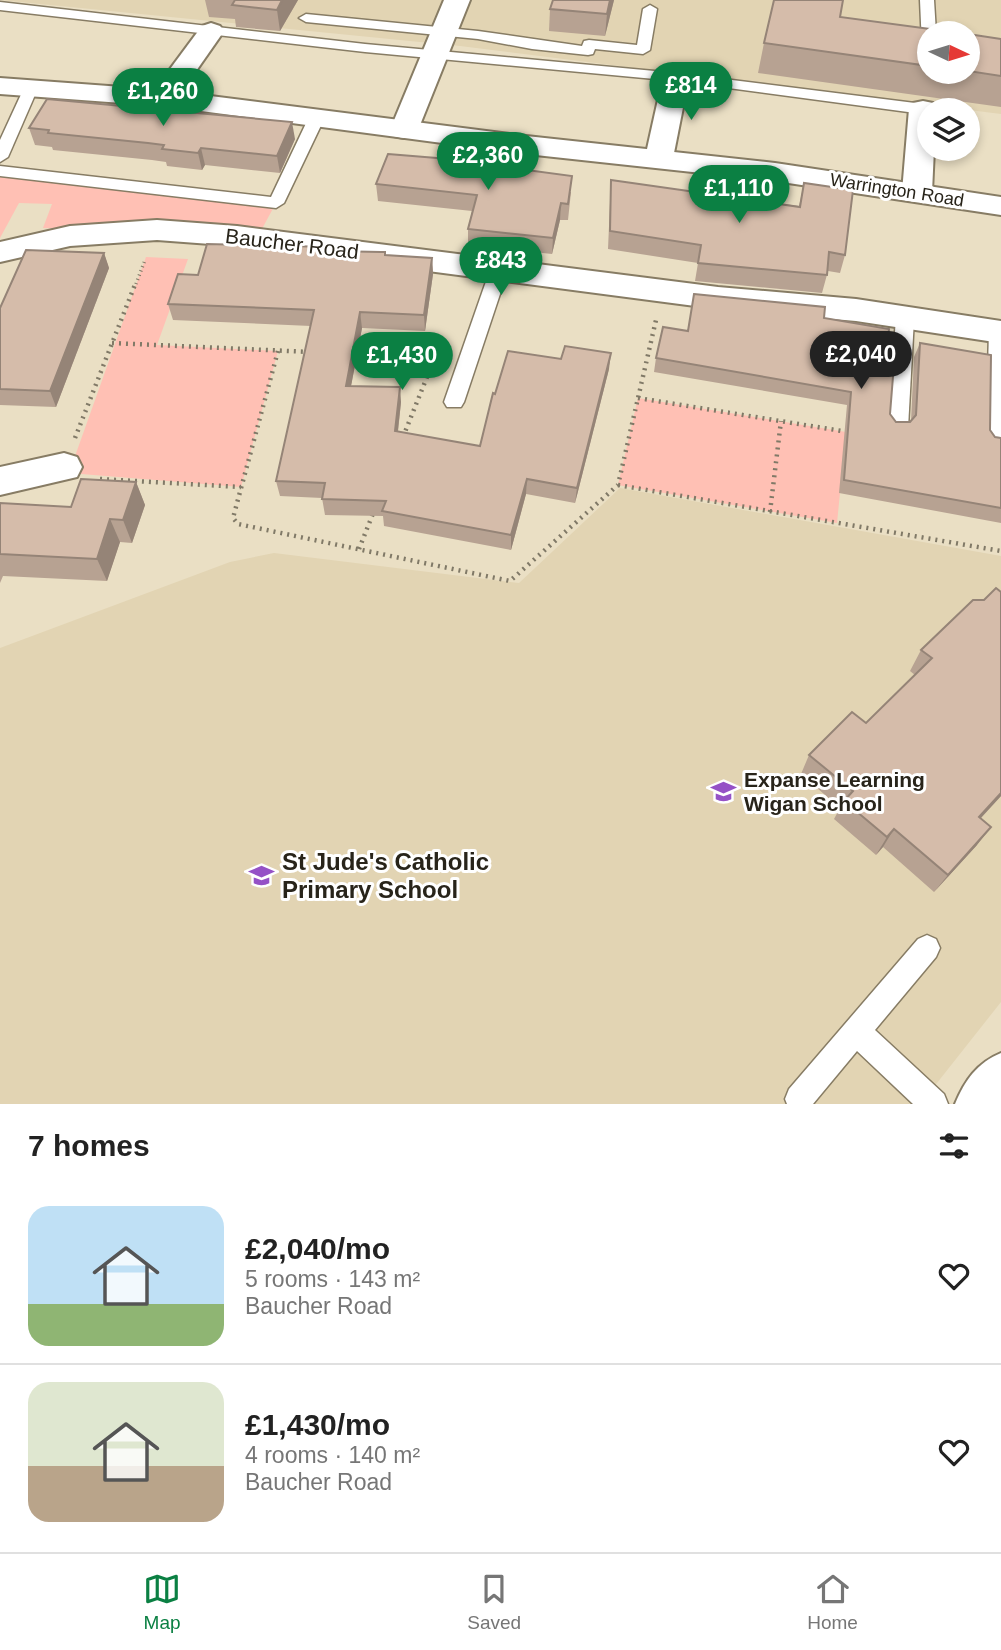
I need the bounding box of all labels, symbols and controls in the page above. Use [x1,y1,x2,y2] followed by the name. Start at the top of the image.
[917,21,980,84] north arrow
[917,21,980,161] map controls
[650,62,732,122] pin: £814
[106,68,220,128] pin: £1,260
[665,72,717,98] text: £814
[128,78,198,104] text: £1,260
[917,98,980,161] button: layers
[431,132,545,192] pin: £2,360
[453,142,523,168] text: £2,360
[682,166,796,225] pin: £1,110
[829,170,965,210] street label: Warrington Road
[704,175,774,201] text: £1,110
[224,224,360,263] street label: Baucher Road
[460,238,542,297] pin: £843
[475,247,527,273] text: £843
[345,332,459,392] pin: £1,430
[804,332,918,391] pin: £2,040
[826,341,896,367] text: £2,040
[367,342,437,368] text: £1,430
[744,768,925,815] place label: Expanse Learning Wigan School
[710,778,738,806] school or university icon: Expanse Learning Wigan School
[282,848,489,903] place label: St Jude's Catholic Primary School
[248,862,276,890] school or university icon: St Jude's Catholic Primary School
[935,1127,973,1165] icon: filters
[28,1129,150,1162] text: 7 homes
[245,1232,390,1265] text: £2,040/mo
[84,1234,168,1318] icon: home
[935,1257,973,1295] icon: heart
[245,1266,420,1292] text: 5 rooms · 143 m²
[245,1293,392,1319] text: Baucher Road
[245,1408,390,1441] text: £1,430/mo
[84,1410,168,1494] icon: home
[935,1433,973,1471] icon: heart
[245,1442,420,1468] text: 4 rooms · 140 m²
[245,1469,392,1495] text: Baucher Road
[143,1570,181,1634] tab: Map
[467,1570,521,1634] tab: Saved
[807,1570,858,1634] tab: Home

